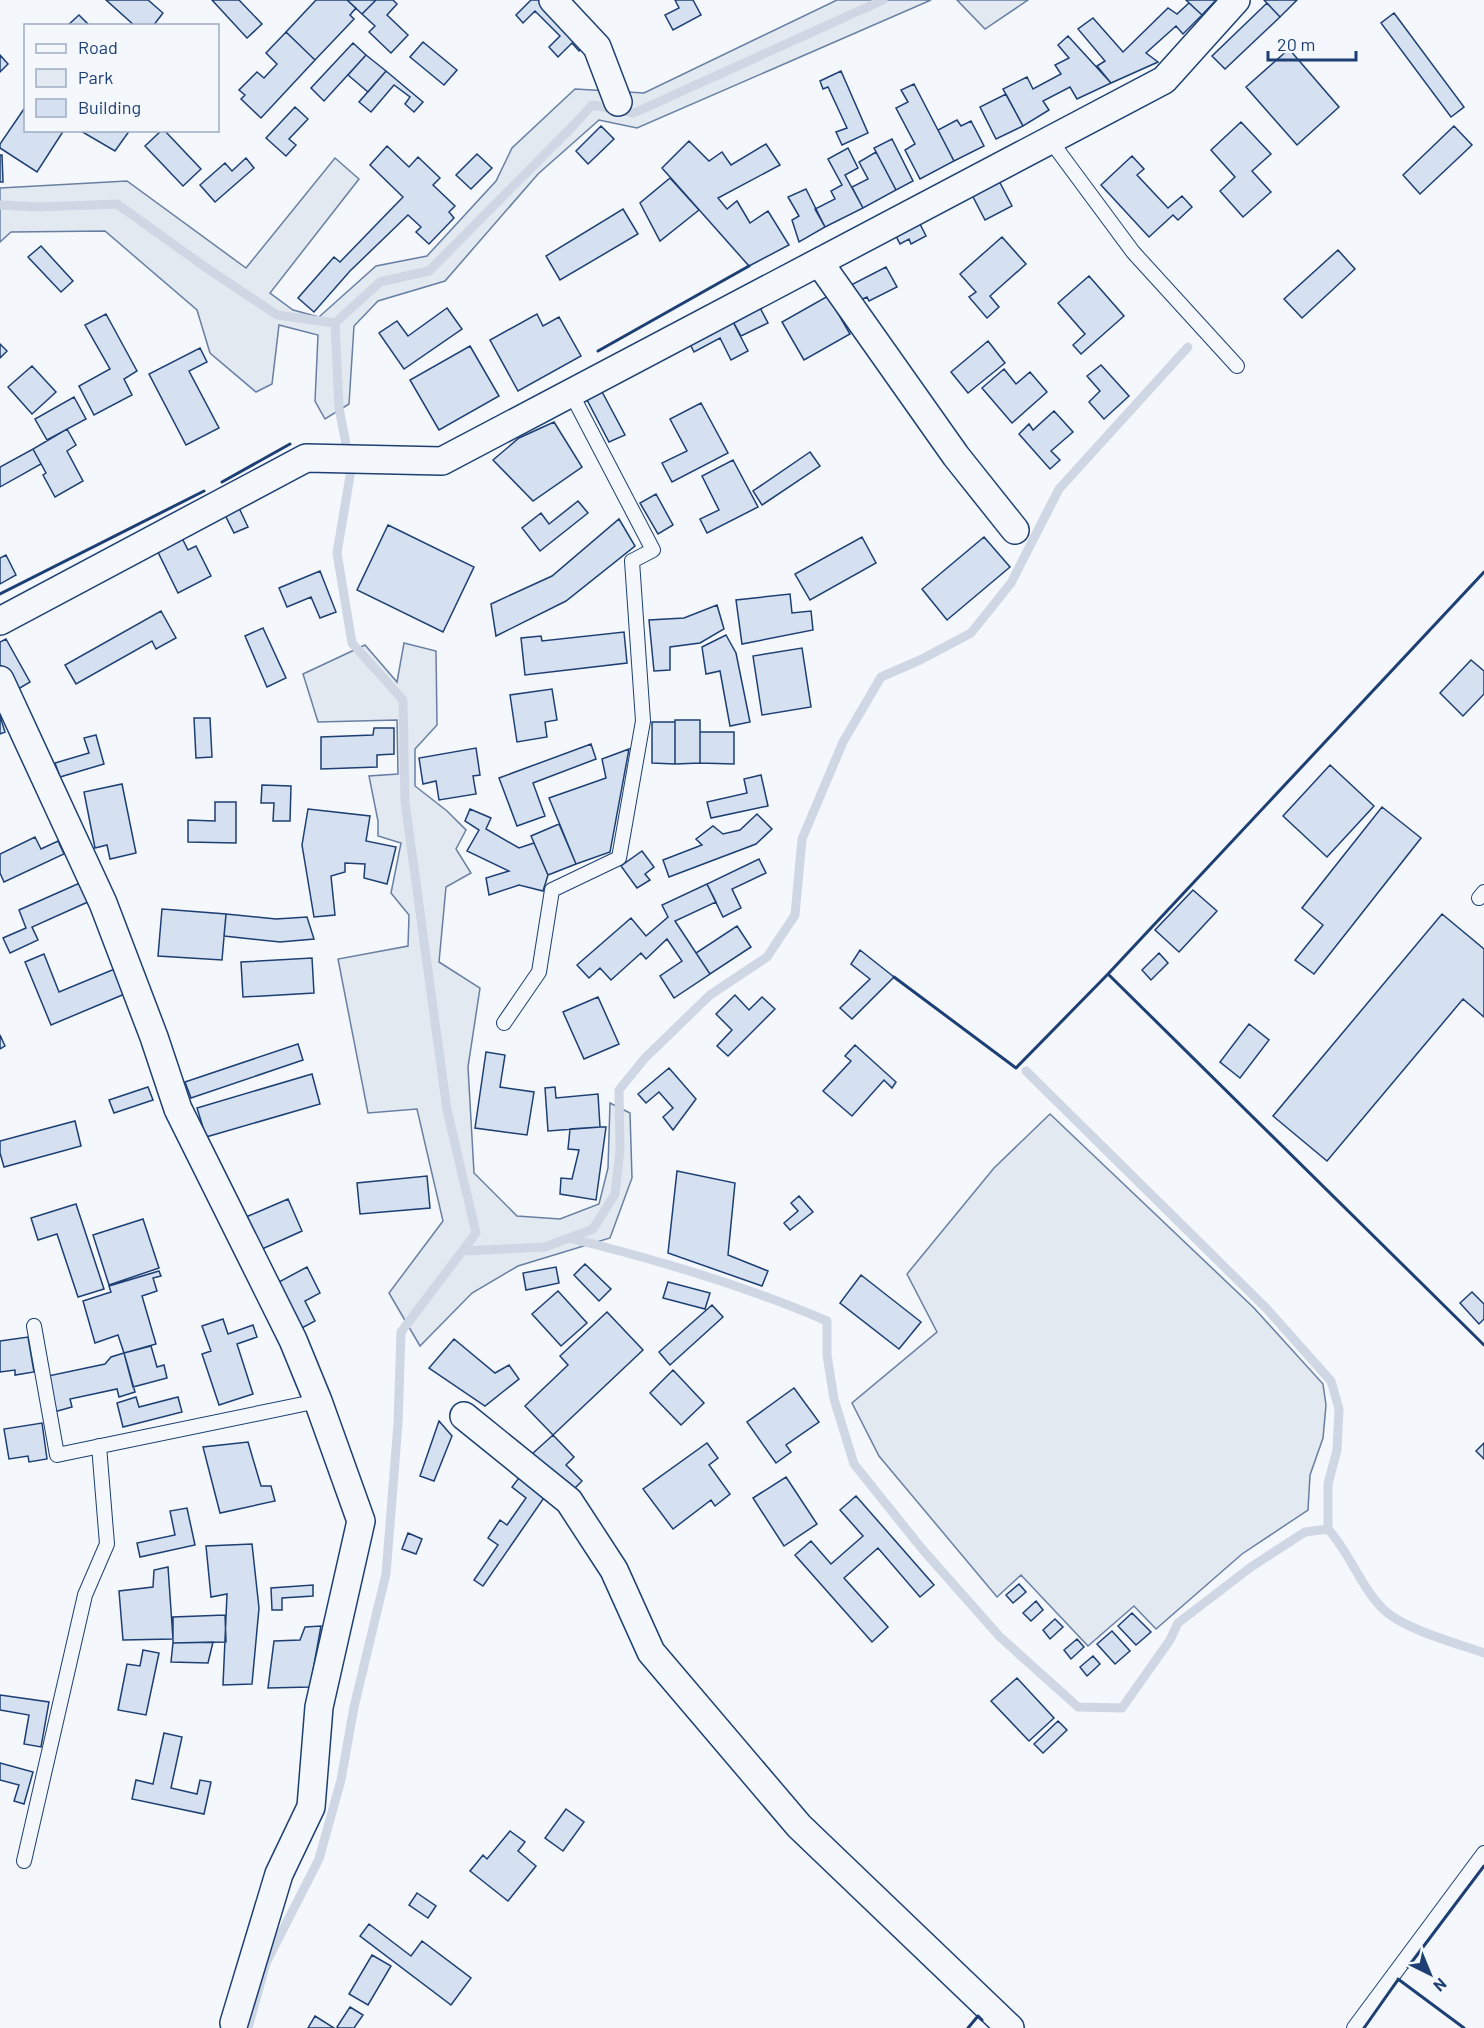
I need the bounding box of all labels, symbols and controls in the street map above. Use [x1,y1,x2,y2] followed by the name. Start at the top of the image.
[24,24,219,132] legend
[1268,24,1356,62] scale bar
[1277,33,1315,55] text: 20 m
[78,36,118,58] text: Road
[78,66,113,88] text: Park
[78,96,141,118] text: Building
[1400,1944,1460,2004] north arrow
[1430,1975,1451,1996] text: N

